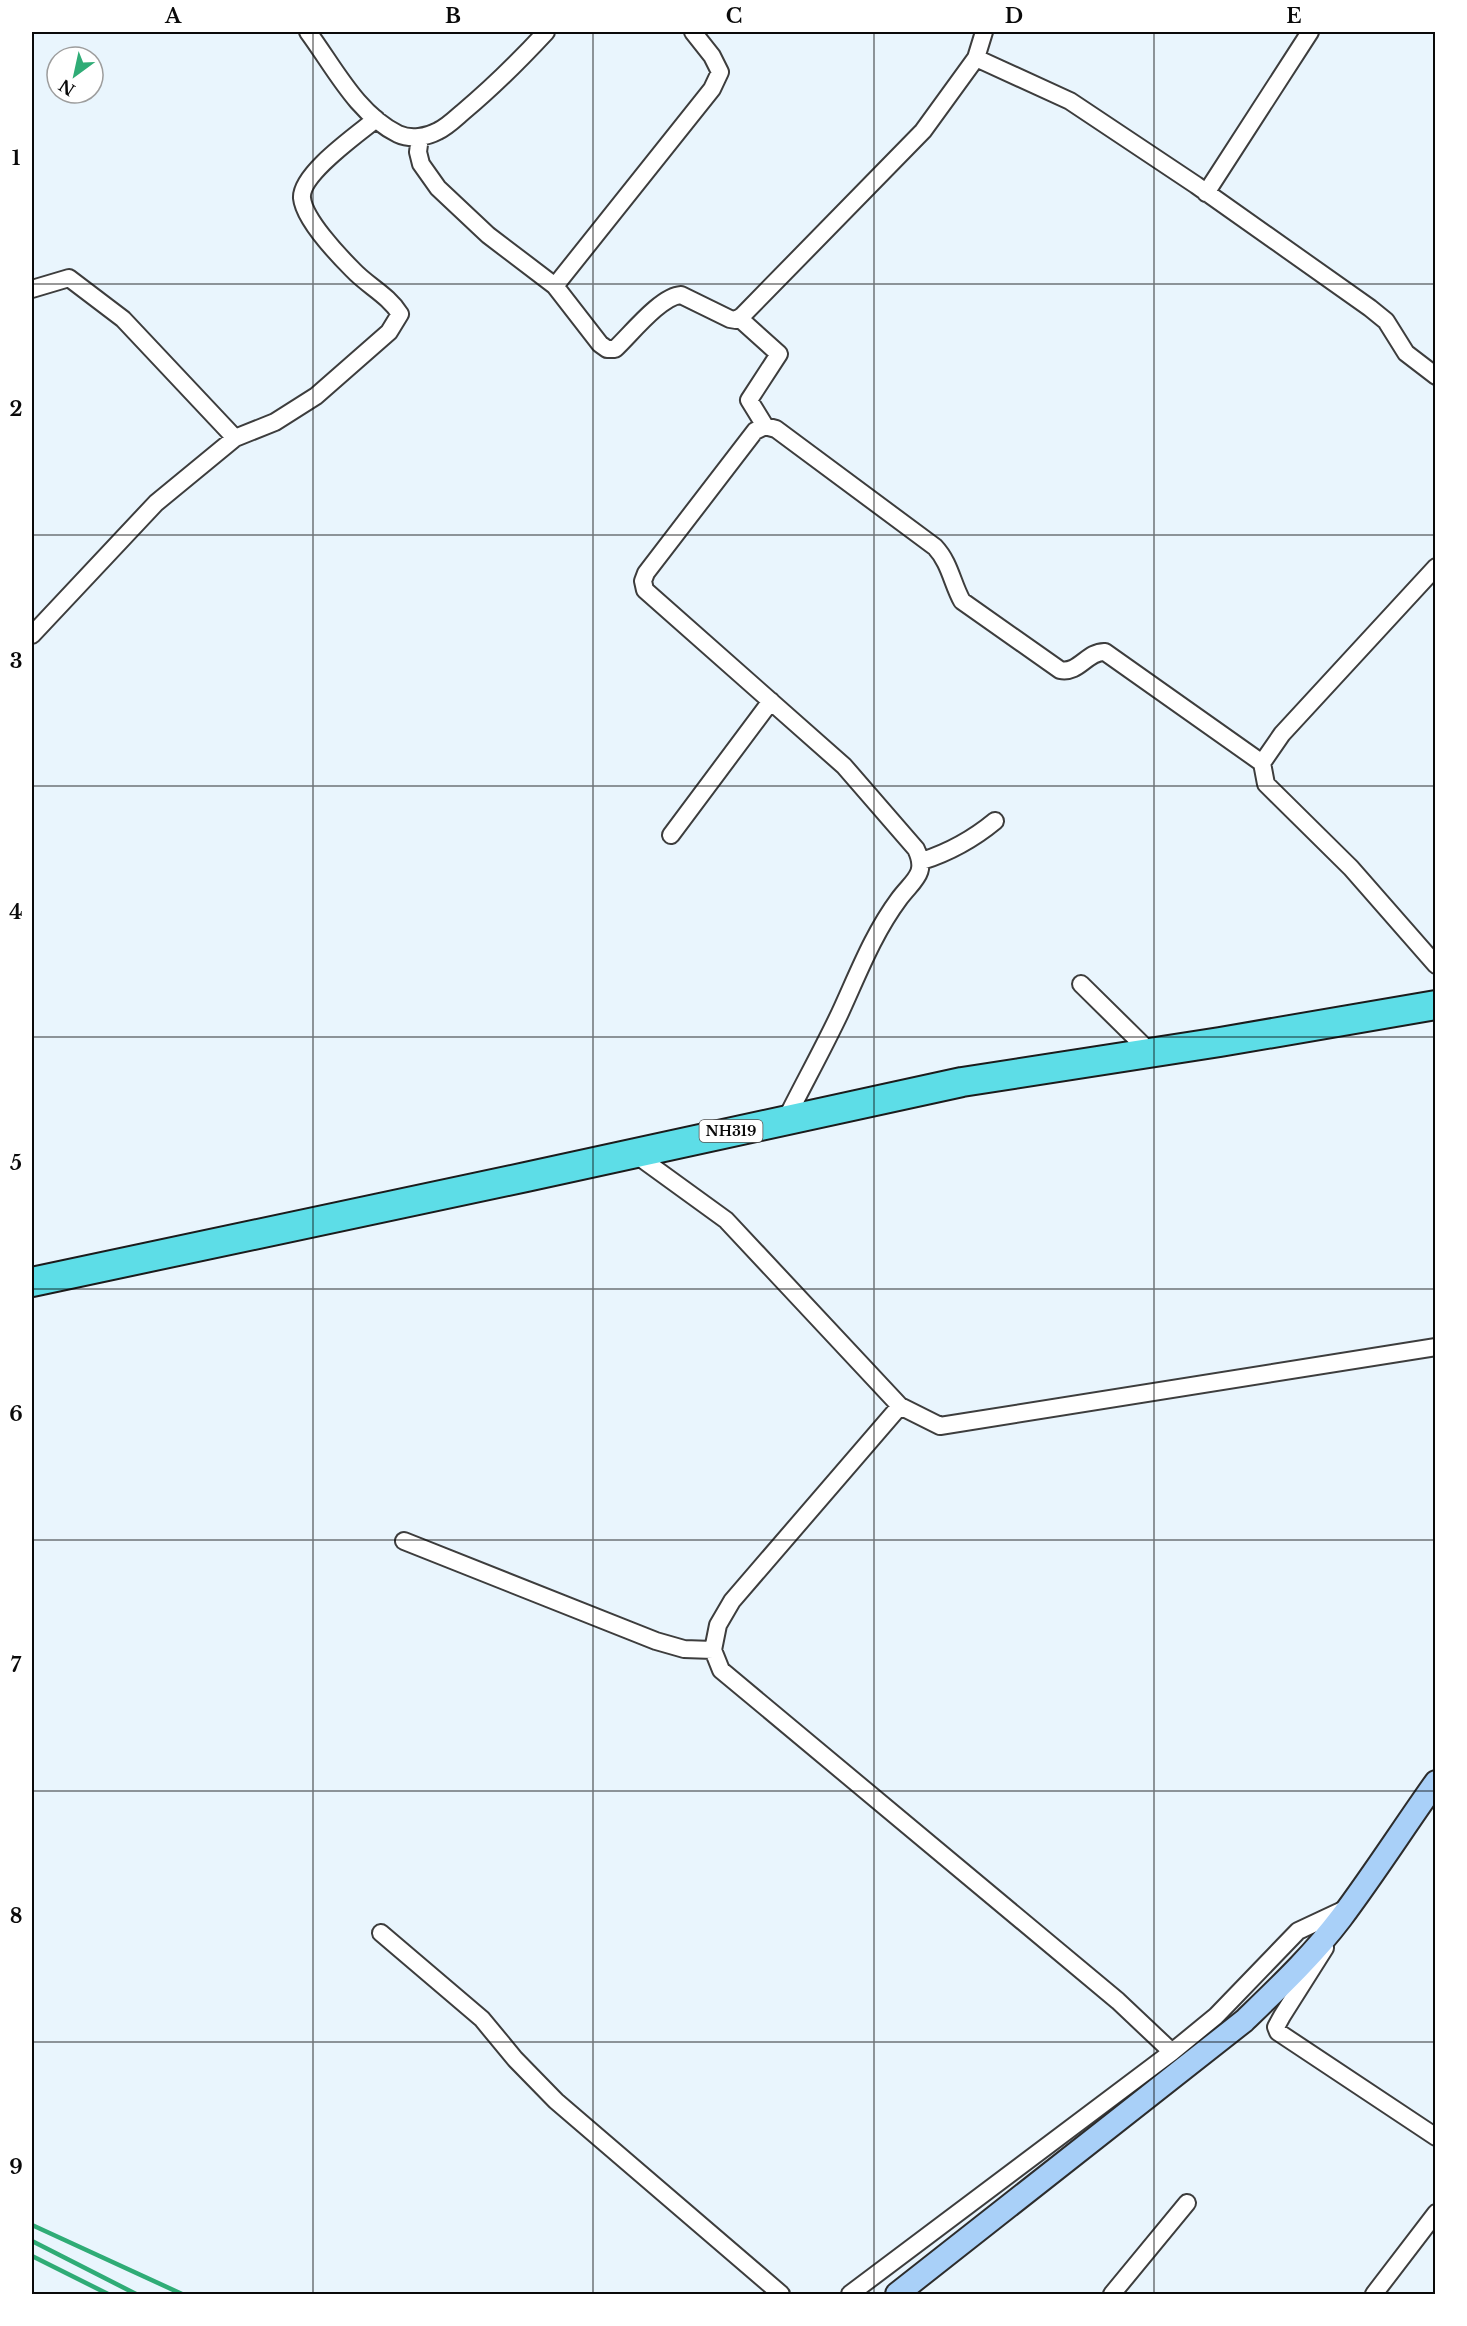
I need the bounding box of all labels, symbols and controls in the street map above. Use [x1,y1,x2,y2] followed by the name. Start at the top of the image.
[164,4,182,28] text: A
[445,4,461,28] text: B
[726,4,742,28] text: C
[1005,4,1023,28] text: D
[1286,4,1302,28] text: E
[45,45,105,105] north arrow
[55,75,79,100] text: N
[12,146,21,170] text: 1
[9,397,23,421] text: 2
[10,649,22,673] text: 3
[9,900,23,924] text: 4
[700,1120,762,1142] road number: NH319
[10,1151,22,1175] text: 5
[9,1402,23,1426] text: 6
[11,1653,22,1677] text: 7
[10,1904,22,1928] text: 8
[9,2155,23,2179] text: 9

